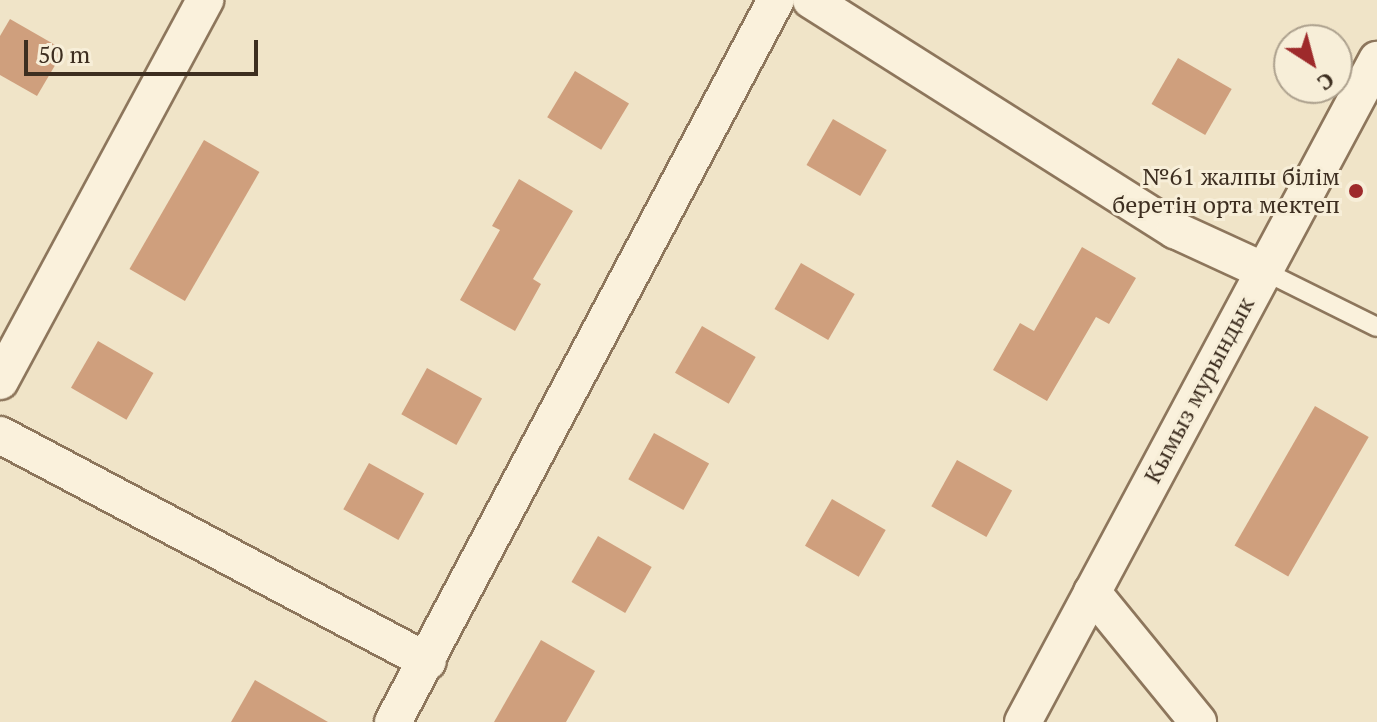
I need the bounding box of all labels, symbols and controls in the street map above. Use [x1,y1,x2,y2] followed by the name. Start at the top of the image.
[28,24,262,74] scale bar
[1273,24,1353,104] north arrow
[38,38,90,70] text: 50 m
[1312,66,1341,98] text: С
[1112,163,1340,219] place label: №61 жалпы білім беретін орта мектеп
[1347,182,1365,200] marker: №61 жалпы білім беретін орта мектеп
[1138,292,1260,488] street label: Кымыз мурындык

